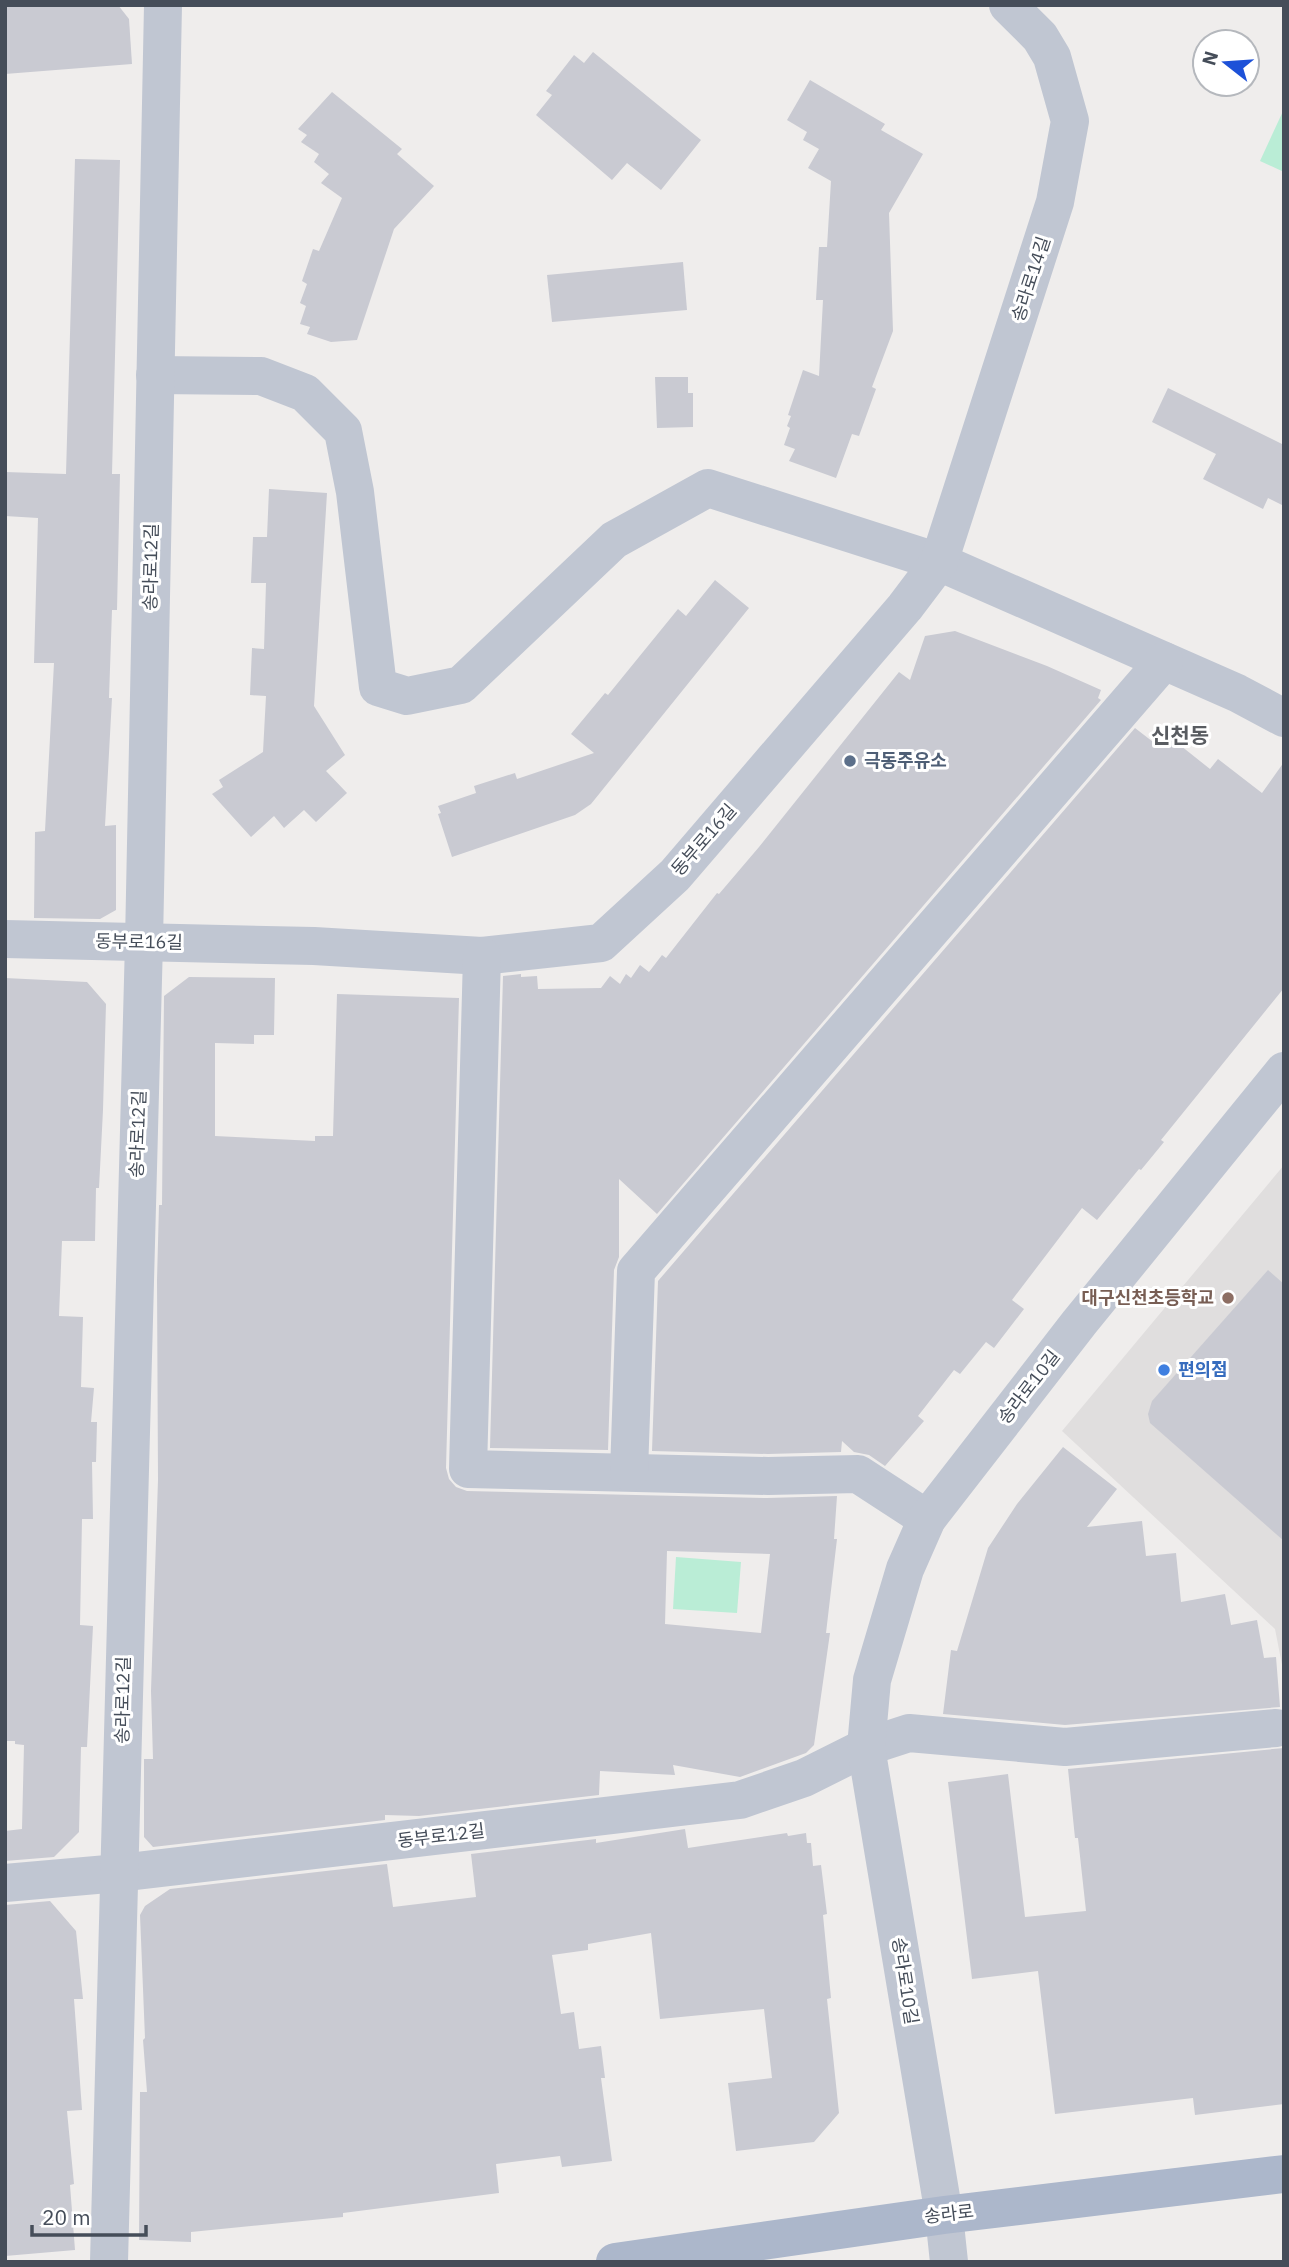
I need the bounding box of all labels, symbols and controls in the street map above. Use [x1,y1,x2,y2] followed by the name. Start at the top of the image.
[1191,28,1261,98] north arrow
[1196,48,1223,68] text: N
[1006,234,1055,324] street label: 송라로14길
[138,523,163,611] street label: 송라로12길
[1151,721,1209,749] district label: 신천동
[864,749,947,772] place label: 극동주유소
[842,753,858,769] marker: 극동주유소
[666,799,741,880] street label: 동부로16길
[95,929,183,954] street label: 동부로16길
[124,1090,151,1178] street label: 송라로12길
[1082,1286,1214,1309] place label: 대구신천초등학교
[1220,1290,1236,1306] marker: 대구신천초등학교
[993,1345,1065,1428] street label: 송라로10길
[1178,1358,1228,1381] place label: 편의점
[1156,1362,1172,1378] marker: 편의점
[110,1656,135,1744] street label: 송라로12길
[396,1819,486,1852] street label: 동부로12길
[887,1936,924,2026] street label: 송라로10길
[32,2194,145,2238] scale bar
[923,2199,975,2228] street label: 송라로
[42,2203,91,2231] text: 20 m

